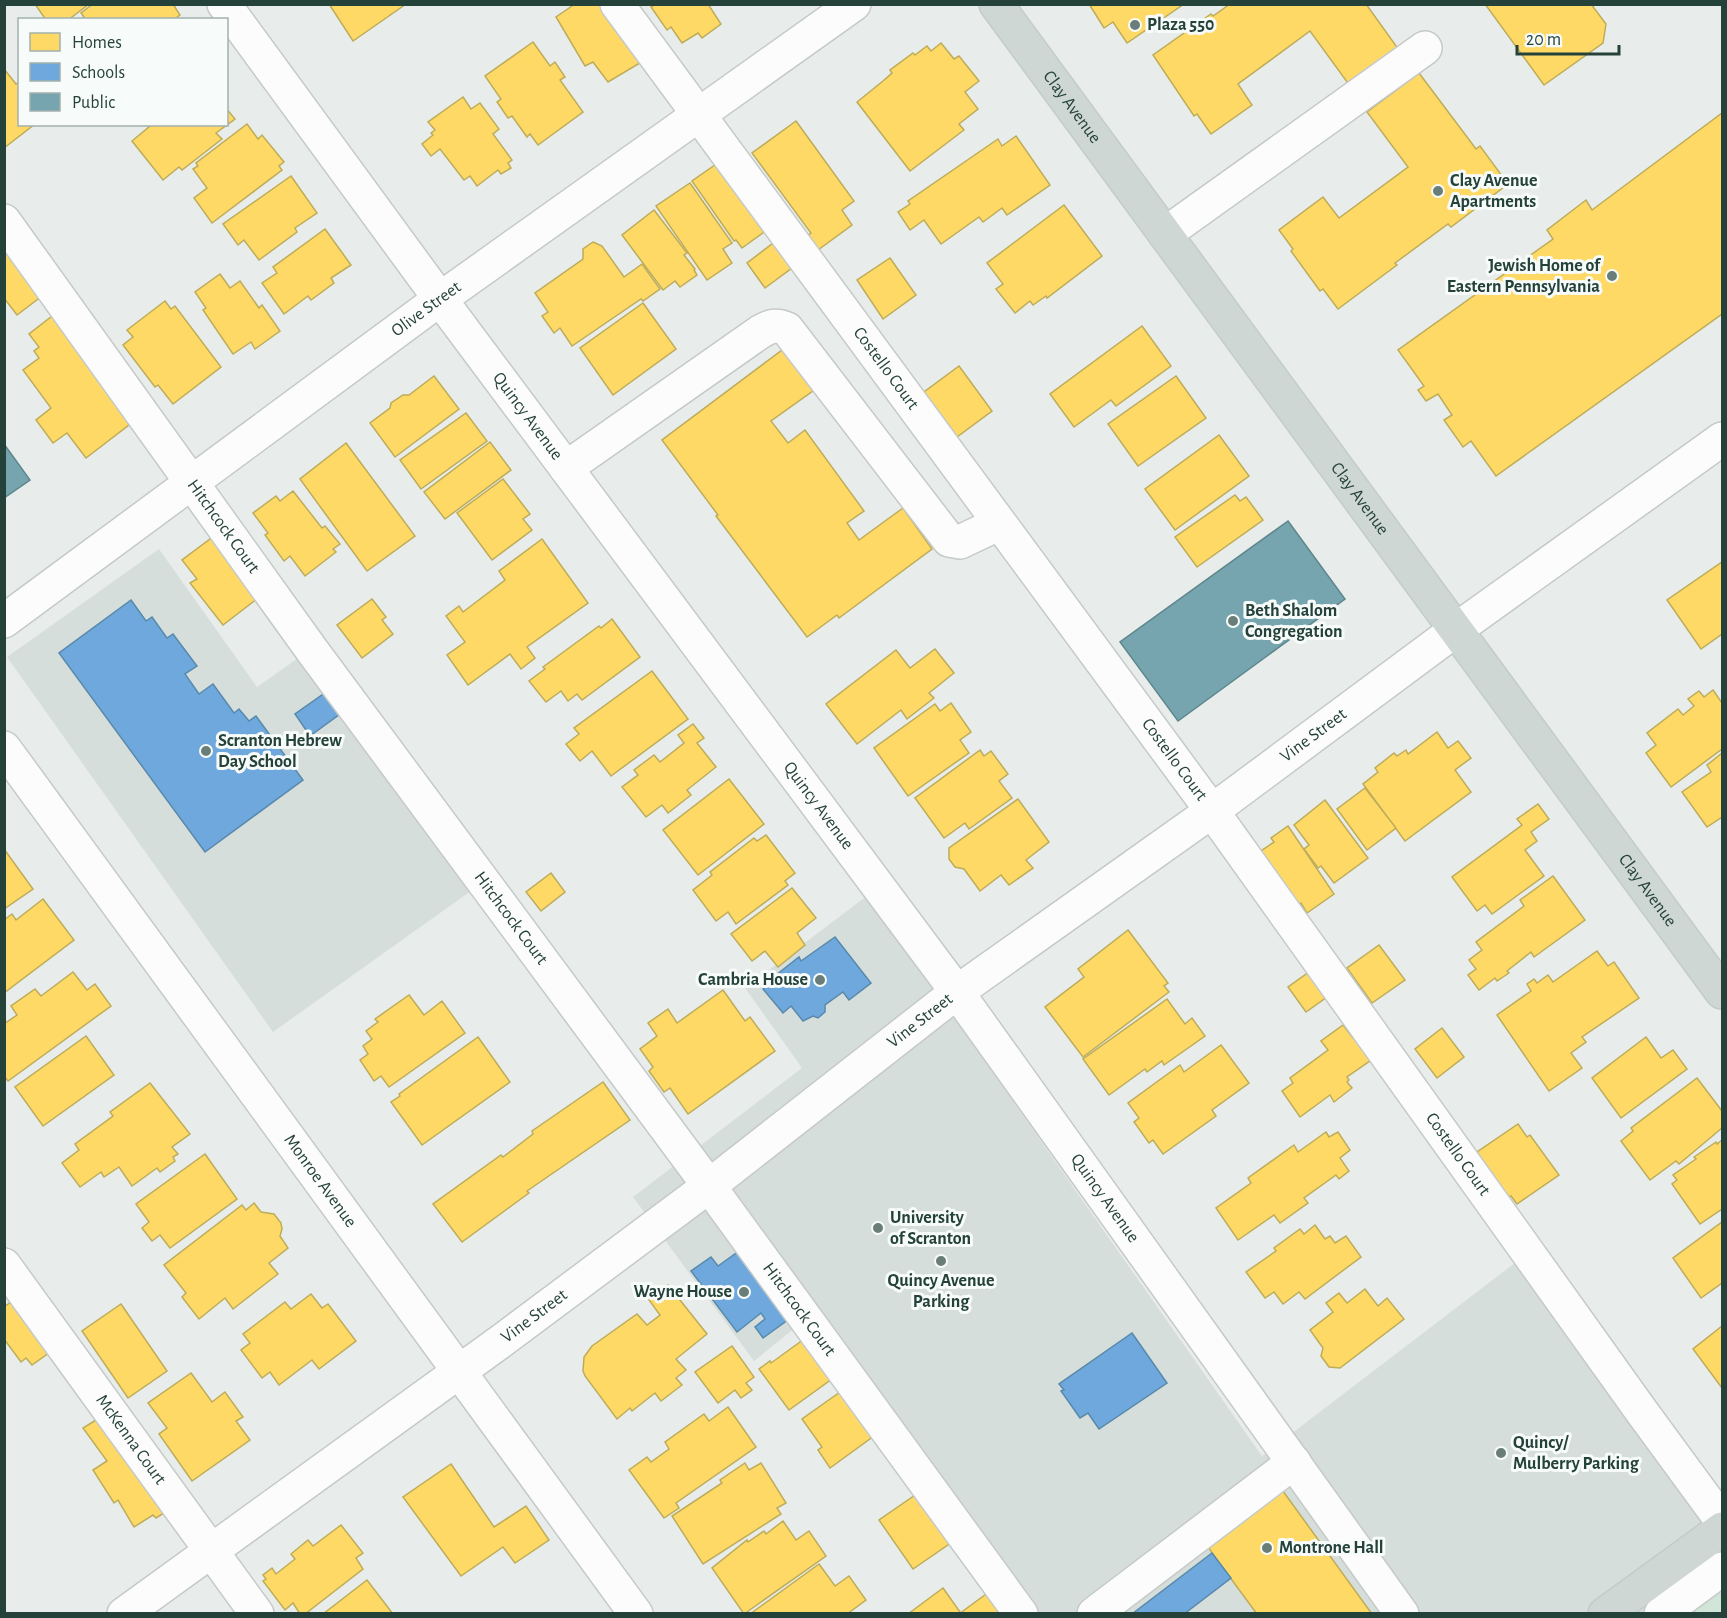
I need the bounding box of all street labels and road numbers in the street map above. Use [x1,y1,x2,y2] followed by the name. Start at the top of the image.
[1039,68,1104,147] street label: Clay Avenue
[388,278,465,341] street label: Olive Street
[850,324,922,413] street label: Costello Court
[489,369,566,464] street label: Quincy Avenue
[1327,459,1392,538] street label: Clay Avenue
[184,476,263,577] street label: Hitchcock Court
[1277,705,1350,766] street label: Vine Street
[1138,715,1211,805] street label: Costello Court
[780,759,857,853] street label: Quincy Avenue
[1615,851,1680,930] street label: Clay Avenue
[470,868,551,968] street label: Hitchcock Court
[884,990,956,1052] street label: Vine Street
[1422,1110,1494,1200] street label: Costello Court
[280,1131,360,1231] street label: Monroe Avenue
[1067,1151,1142,1246] street label: Quincy Avenue
[759,1259,839,1360] street label: Hitchcock Court
[498,1286,571,1347] street label: Vine Street
[92,1392,169,1488] street label: McKenna Court

